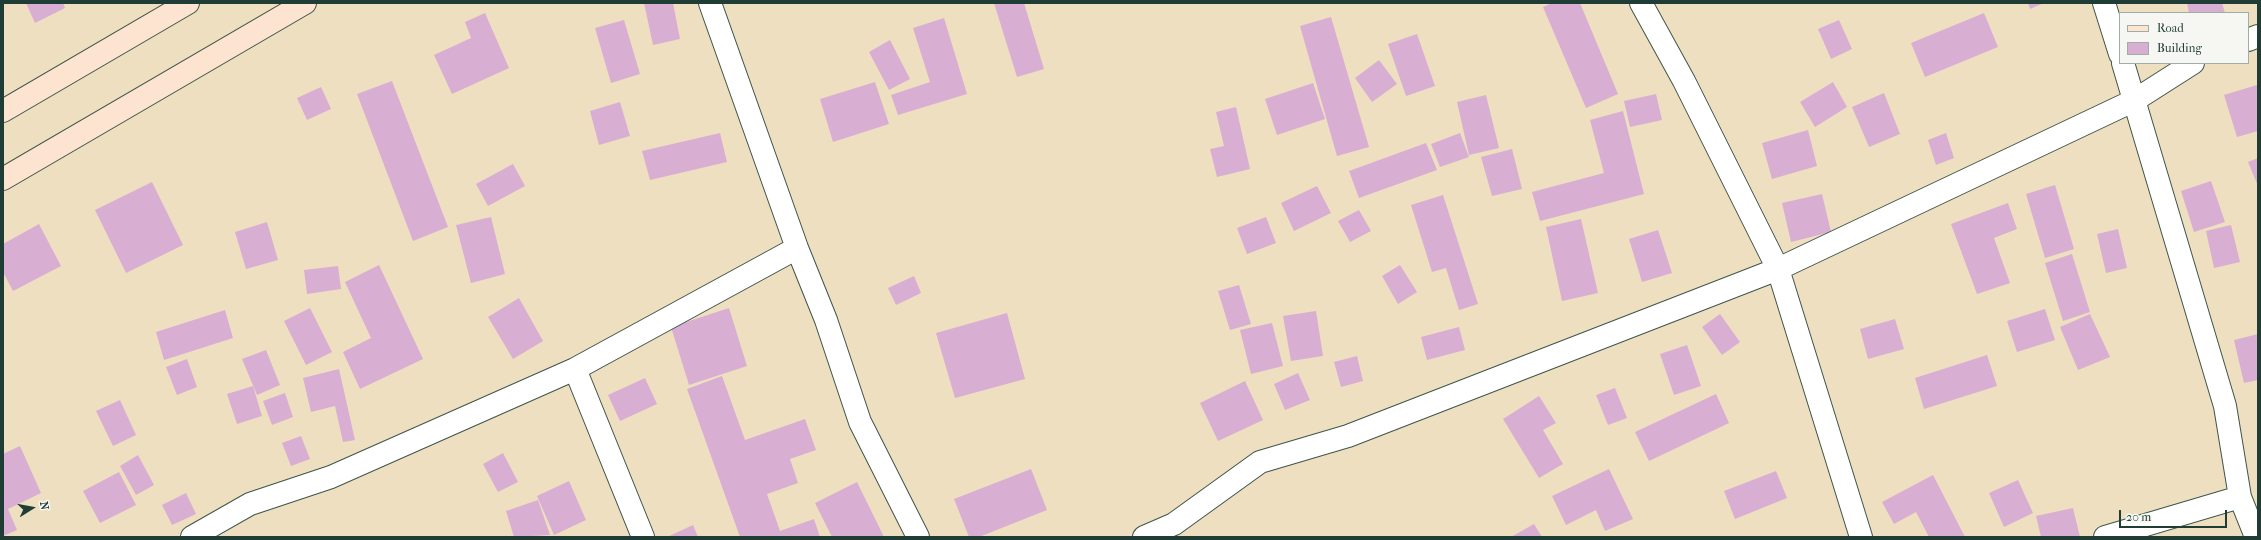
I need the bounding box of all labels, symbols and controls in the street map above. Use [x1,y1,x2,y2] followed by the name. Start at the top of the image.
[2119,12,2249,64] legend
[2157,21,2184,35] text: Road
[2157,41,2202,55] text: Building
[12,488,52,528] north arrow
[37,500,51,511] text: N
[2121,502,2229,528] scale bar
[2126,510,2151,524] text: 20 m

